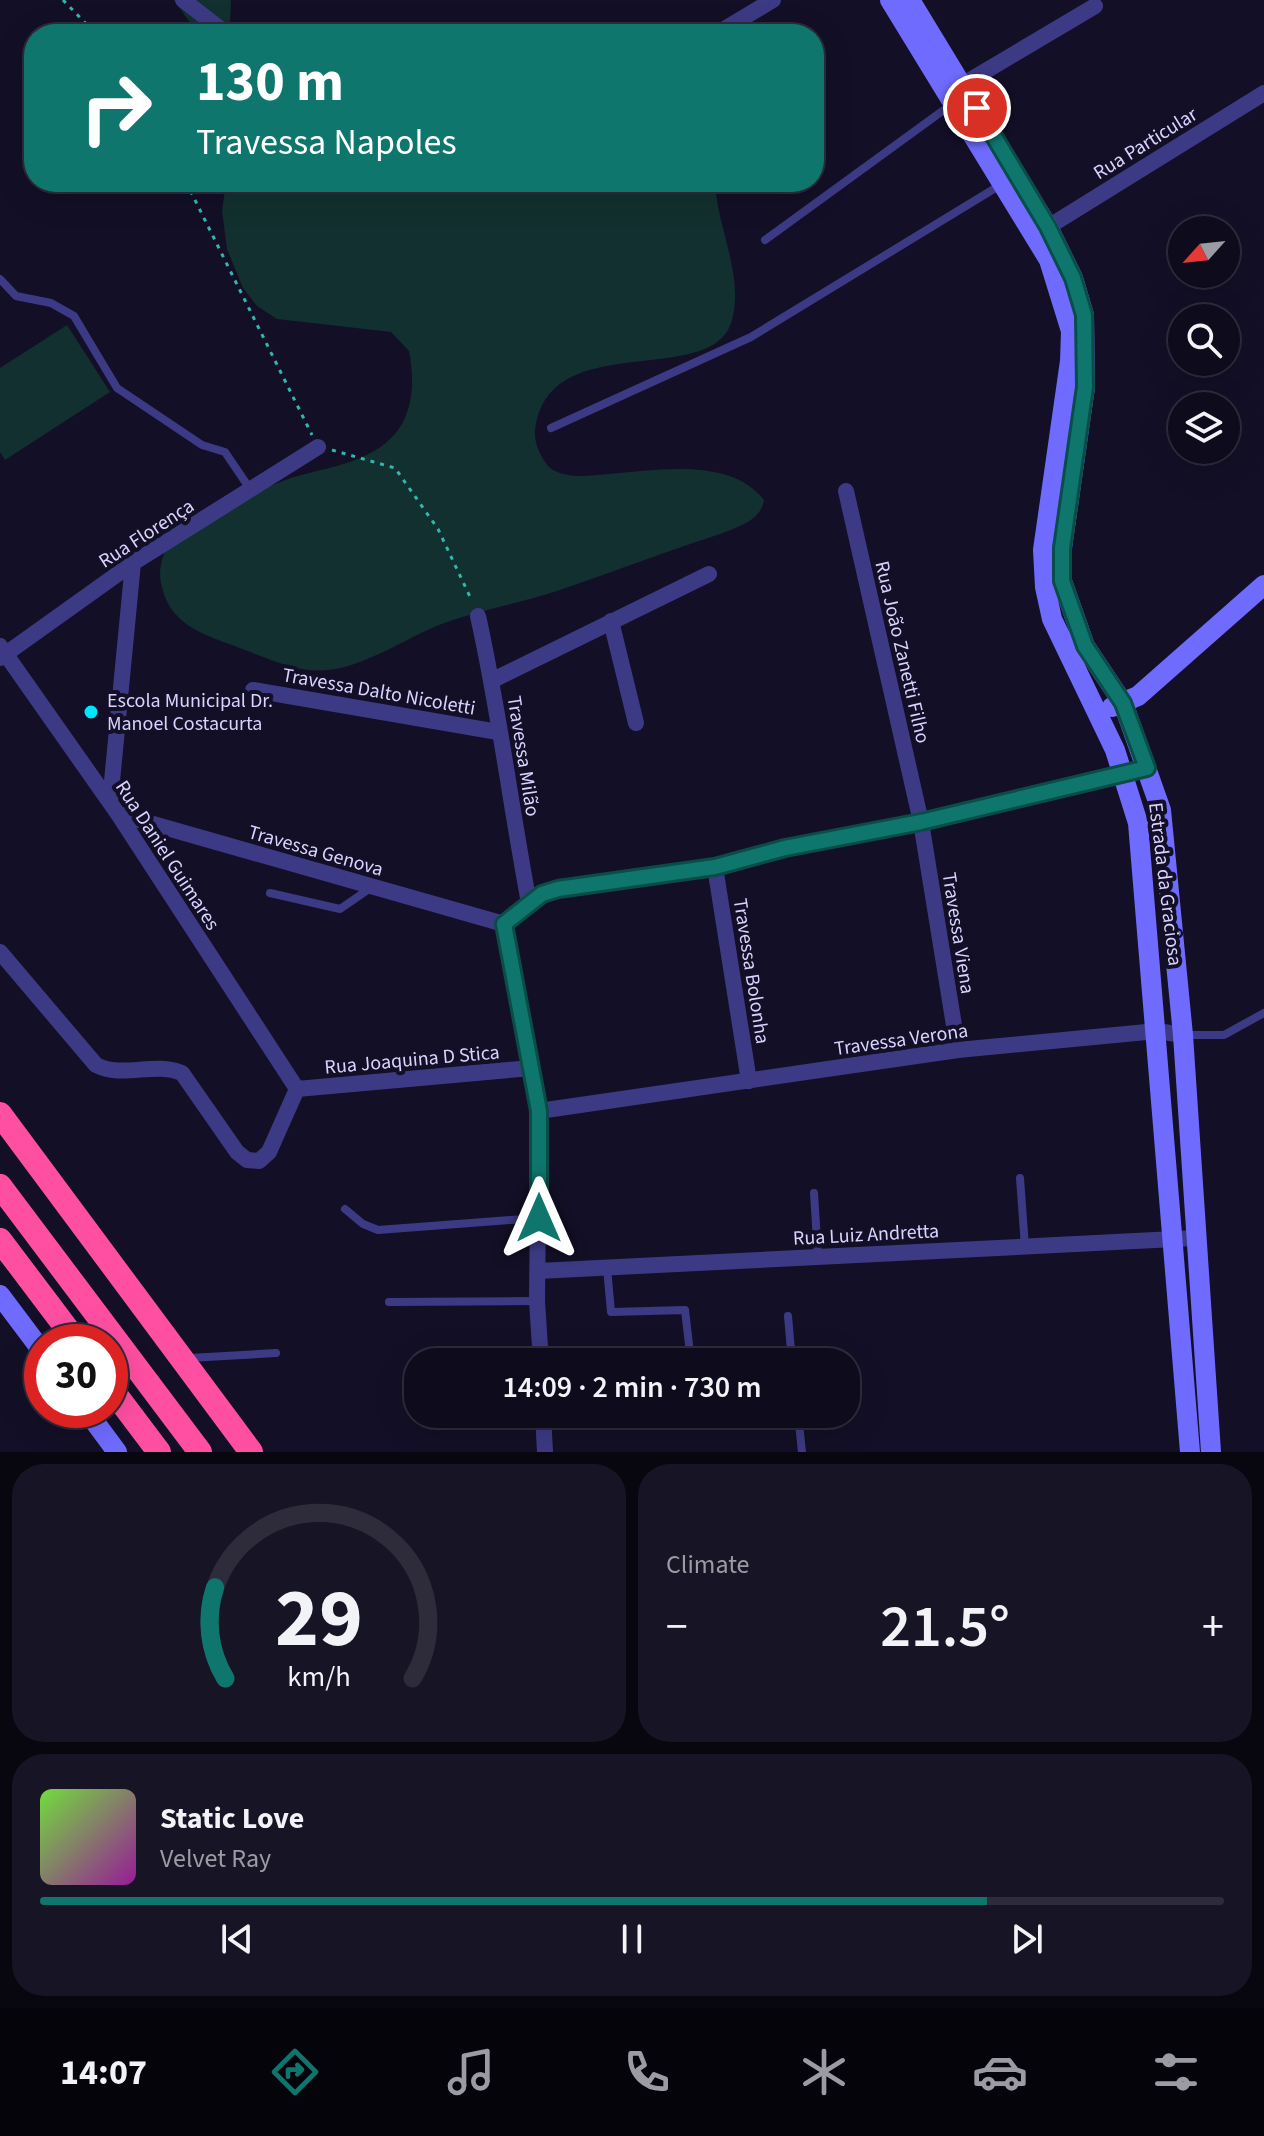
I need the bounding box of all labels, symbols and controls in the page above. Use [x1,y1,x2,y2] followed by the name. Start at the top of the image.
[196,43,344,122] text: 130 m
[64,56,168,160] icon: right
[943,74,1011,142] pin
[955,86,999,130] icon: arrive
[1088,101,1203,187] street label: Rua Particular
[196,117,457,168] text: Travessa Napoles
[1168,216,1240,288] north arrow
[1168,216,1240,464] map controls
[1168,304,1240,376] button: search
[1168,392,1240,464] button: layers
[93,492,200,575] street label: Rua Florença
[867,558,937,746] street label: Rua João Zanetti Filho
[280,661,477,723] street label: Travessa Dalto Nicoletti
[107,687,273,738] place label: Escola Municipal Dr. Manoel Costacurta
[500,694,546,819] street label: Travessa Milão
[82,703,100,721] marker: Escola Municipal Dr. Manoel Costacurta
[108,775,226,936] street label: Rua Daniel Guimares
[1141,801,1189,967] street label: Estrada da Graciosa
[245,818,387,884] street label: Travessa Genova
[935,870,981,996] street label: Travessa Viena
[726,896,776,1046] street label: Travessa Bolonha
[832,1017,970,1063] street label: Travessa Verona
[323,1038,501,1082] street label: Rua Joaquina D Stica
[497,1176,581,1260] position arrow
[792,1217,940,1253] street label: Rua Luiz Andretta
[24,1324,128,1428] speed limit sign: 30
[502,1366,762,1409] text: 14:09 · 2 min · 730 m
[666,1546,750,1583] text: Climate
[275,1560,363,1678] text: 29
[880,1585,1010,1670] text: 21.5°
[666,1596,688,1659] text: −
[1202,1596,1224,1659] text: +
[287,1657,351,1697] text: km/h
[160,1797,304,1840] text: Static Love
[160,1840,271,1877] text: Velvet Ray
[215,1917,259,1961] icon: previous
[610,1917,654,1961] icon: pause
[1005,1917,1049,1961] icon: next
[267,2044,323,2100] icon: directions
[443,2044,499,2100] icon: music
[619,2044,675,2100] icon: phone
[796,2044,852,2100] icon: climate
[972,2044,1028,2100] icon: car
[1148,2044,1204,2100] icon: filters
[60,2047,147,2098] text: 14:07

